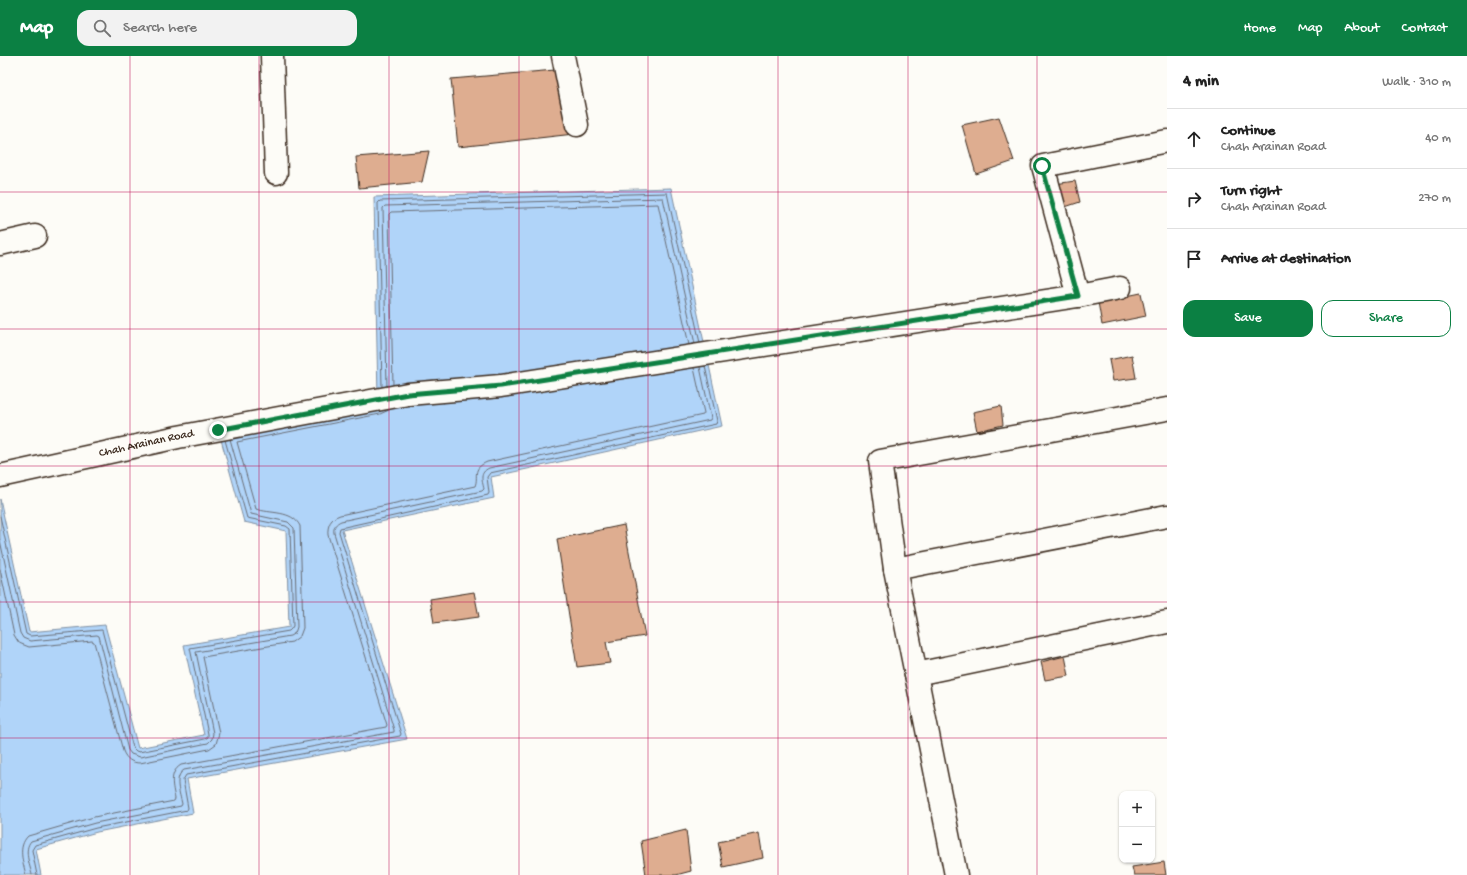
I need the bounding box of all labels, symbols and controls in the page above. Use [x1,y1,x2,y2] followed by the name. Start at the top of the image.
[77,10,357,46] search box
[20,17,53,40] text: Map
[91,17,113,39] icon: search
[123,19,197,37] text: Search here
[1244,20,1276,37] text: Home
[1298,20,1322,37] text: Map
[1344,20,1380,37] text: About
[1402,20,1447,37] text: Contact
[1183,72,1219,92] text: 4 min
[1382,75,1451,90] text: Walk · 310 m
[1221,122,1275,140] text: Continue
[1183,128,1205,150] icon: ahead
[1425,131,1451,146] text: 40 m
[1221,140,1326,155] text: Chah Arainan Road
[1033,157,1051,175] route start
[1221,182,1281,200] text: Turn right
[1183,188,1205,210] icon: right
[1418,191,1451,206] text: 270 m
[1221,200,1326,215] text: Chah Arainan Road
[1183,248,1205,270] icon: arrive
[1221,250,1351,268] text: Arrive at destination
[1183,300,1313,337] button: Save
[1321,300,1451,337] button: Share
[209,421,227,439] route end
[98,427,196,461] street label: Chah Arainan Road
[1119,791,1155,863] map controls
[1119,791,1155,827] button: +
[1119,827,1155,863] button: −

